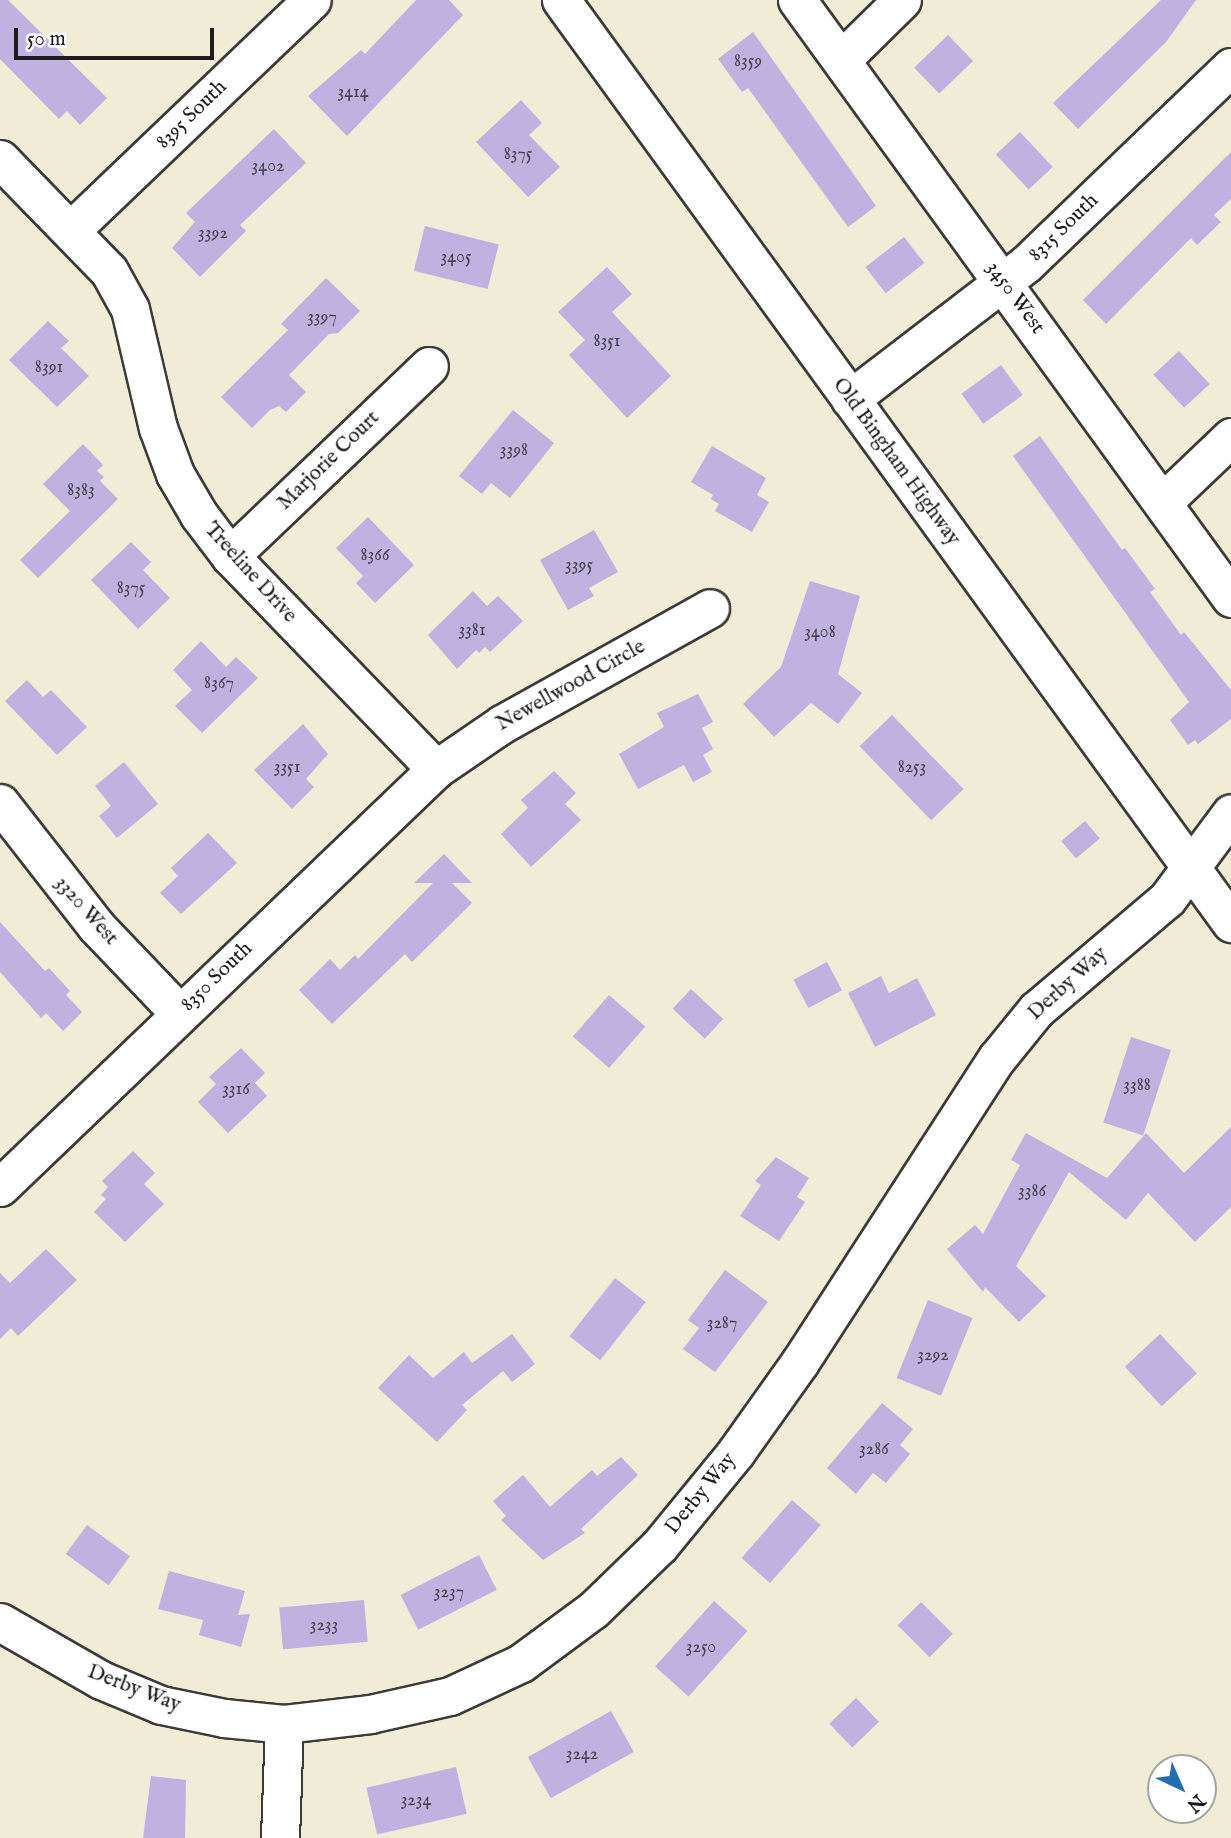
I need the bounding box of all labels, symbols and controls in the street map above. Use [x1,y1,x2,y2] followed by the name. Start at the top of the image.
[18,14,217,58] scale bar
[27,26,66,53] text: 50 m
[734,51,762,73] house number: 8359
[151,75,233,155] street label: 8395 South
[337,82,369,104] house number: 3414
[504,144,532,166] house number: 8375
[252,156,284,178] house number: 3402
[1024,189,1104,267] street label: 8315 South
[198,223,228,245] house number: 3392
[441,247,471,269] house number: 3405
[980,257,1050,339] street label: 3450 West
[307,307,337,329] house number: 3397
[593,331,621,353] house number: 8351
[35,357,63,379] house number: 8391
[827,373,965,551] street label: Old Bingham Highway
[273,406,385,516] street label: Marjorie Court
[500,440,528,462] house number: 3398
[67,480,95,502] house number: 8383
[198,518,302,628] street label: Treeline Drive
[361,545,389,567] house number: 8366
[565,555,593,577] house number: 3395
[117,578,145,600] house number: 8375
[458,620,486,642] house number: 3381
[804,622,836,644] house number: 3408
[492,635,650,737] street label: Newellwood Circle
[204,673,234,695] house number: 8367
[274,757,300,779] house number: 3351
[898,757,926,779] house number: 8253
[49,871,123,951] street label: 3320 West
[176,937,258,1017] street label: 8350 South
[1023,942,1113,1026] street label: Derby Way
[1123,1075,1151,1097] house number: 3388
[222,1079,250,1101] house number: 3316
[1018,1181,1046,1203] house number: 3386
[707,1313,737,1335] house number: 3287
[917,1345,949,1367] house number: 3292
[859,1439,889,1461] house number: 3286
[660,1448,742,1540] street label: Derby Way
[434,1582,464,1604] house number: 3237
[310,1615,338,1637] house number: 3233
[686,1637,716,1659] house number: 3250
[84,1660,184,1718] street label: Derby Way
[566,1744,598,1766] house number: 3242
[1147,1754,1217,1824] north arrow
[1181,1788,1209,1817] text: N
[401,1790,431,1812] house number: 3234

